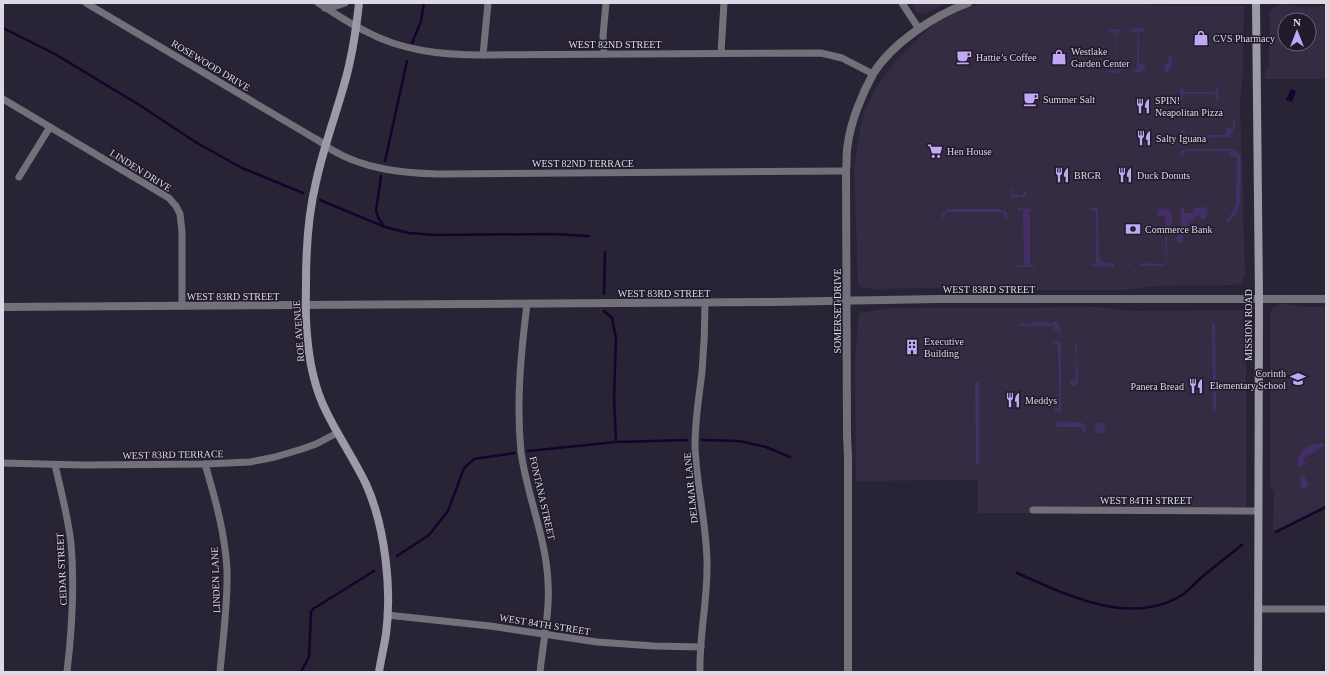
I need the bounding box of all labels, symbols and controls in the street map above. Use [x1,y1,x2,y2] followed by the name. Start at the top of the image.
[1277,12,1317,52] north arrow
[1293,16,1301,28] text: N
[1192,29,1210,47] shop icon: CVS Pharmacy
[1213,33,1275,44] place label: CVS Pharmacy
[169,38,252,93] street label: ROSEWOOD DRIVE
[568,39,662,50] street label: WEST 82ND STREET
[1071,46,1130,69] place label: Westlake Garden Center
[955,48,973,66] cafe icon: Hattie’s Coffee
[1050,48,1068,66] shop icon: Westlake Garden Center
[976,52,1037,63] place label: Hattie’s Coffee
[1022,90,1040,108] cafe icon: Summer Salt
[1043,94,1095,105] place label: Summer Salt
[1155,95,1224,118] place label: SPIN! Neapolitan Pizza
[1134,97,1152,115] restaurant icon: SPIN! Neapolitan Pizza
[1135,129,1153,147] restaurant icon: Salty Iguana
[1156,133,1207,144] place label: Salty Iguana
[926,142,944,160] supermarket icon: Hen House
[947,146,992,157] place label: Hen House
[108,147,173,194] street label: LINDEN DRIVE
[532,158,634,169] street label: WEST 82ND TERRACE
[1053,166,1071,184] restaurant icon: BRGR
[1116,166,1134,184] restaurant icon: Duck Donuts
[1074,170,1102,181] place label: BRGR
[1137,170,1190,181] place label: Duck Donuts
[1124,220,1142,238] bank icon: Commerce Bank
[1145,224,1212,235] place label: Commerce Bank
[832,268,843,354] street label: SOMERSET DRIVE
[943,284,1035,295] street label: WEST 83RD STREET
[618,288,710,299] street label: WEST 83RD STREET
[1243,289,1254,361] street label: MISSION ROAD
[187,291,279,302] street label: WEST 83RD STREET
[291,300,306,362] street label: ROE AVENUE
[924,336,965,359] place label: Executive Building
[903,338,921,356] building icon: Executive Building
[1210,368,1286,391] place label: Corinth Elementary School
[1289,370,1307,388] school or university icon: Corinth Elementary School
[1187,377,1205,395] restaurant icon: Panera Bread
[1130,381,1184,392] place label: Panera Bread
[1004,391,1022,409] restaurant icon: Meddys
[1025,395,1057,406] place label: Meddys
[122,448,224,461] street label: WEST 83RD TERRACE
[681,452,700,524] street label: DELMAR LANE
[528,455,557,541] street label: FONTANA STREET
[1100,495,1192,506] street label: WEST 84TH STREET
[54,532,69,606] street label: CEDAR STREET
[209,547,222,613] street label: LINDEN LANE
[499,612,591,637] street label: WEST 84TH STREET

